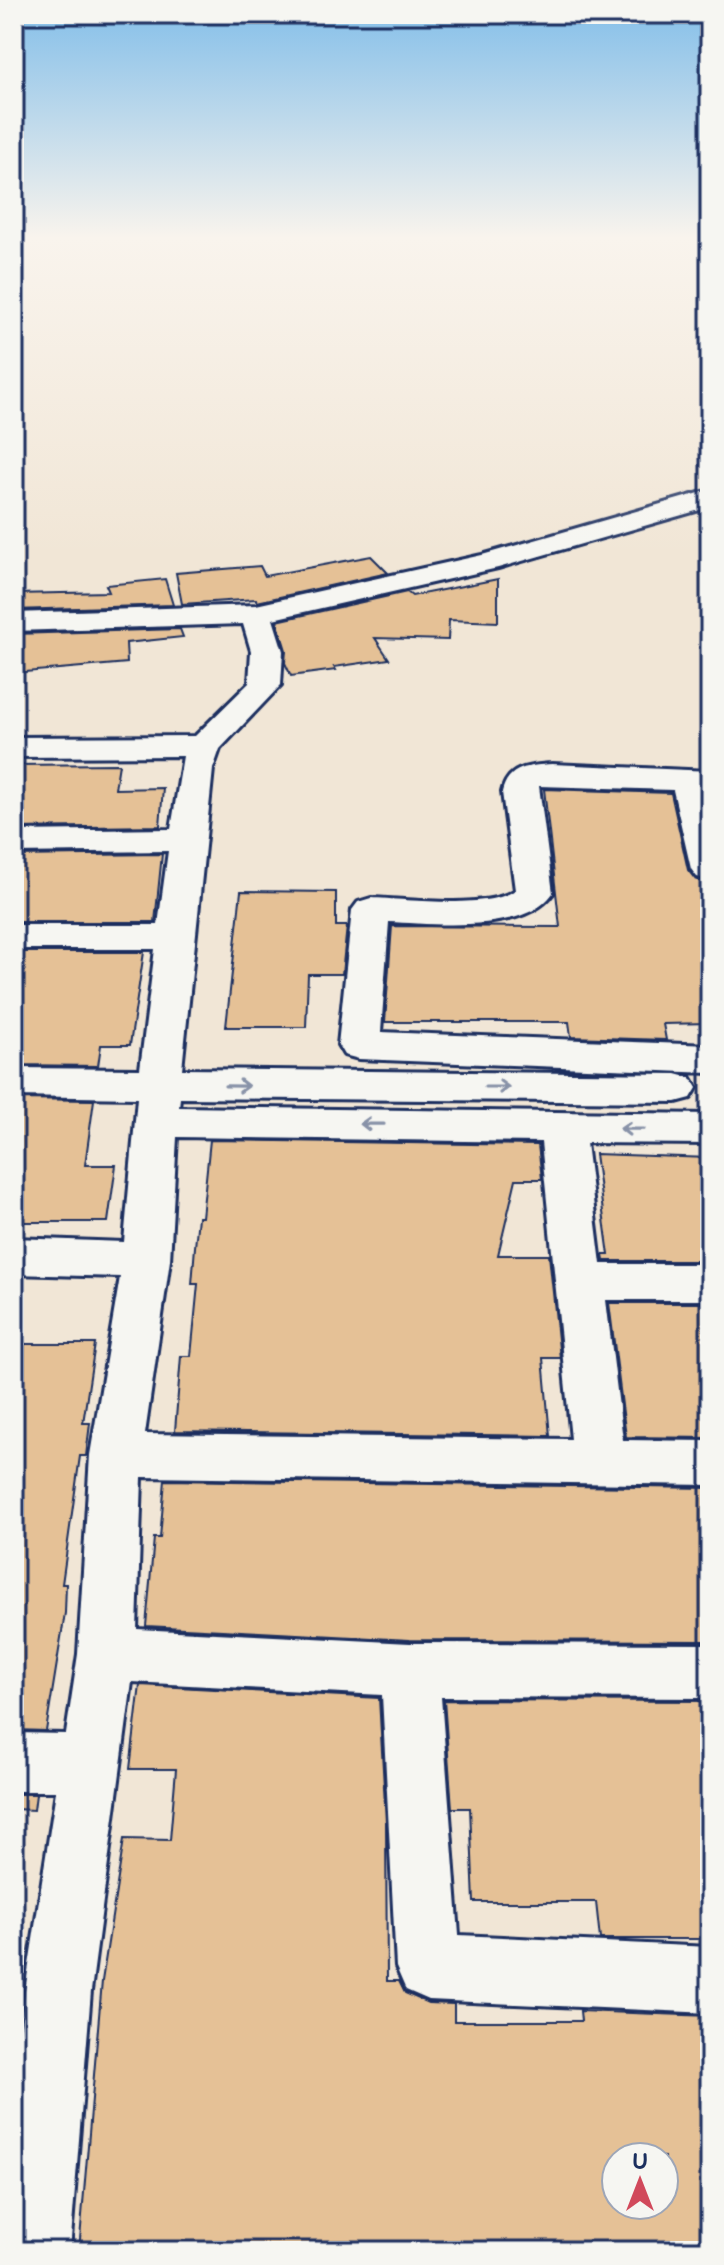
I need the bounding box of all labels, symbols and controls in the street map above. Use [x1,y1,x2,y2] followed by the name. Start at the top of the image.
[223,1078,250,1094] one-way arrow
[483,1079,510,1095] one-way arrow
[359,1116,386,1131] one-way arrow
[619,1121,646,1136] one-way arrow
[600,2141,680,2221] north arrow
[632,2149,648,2176] text: U

